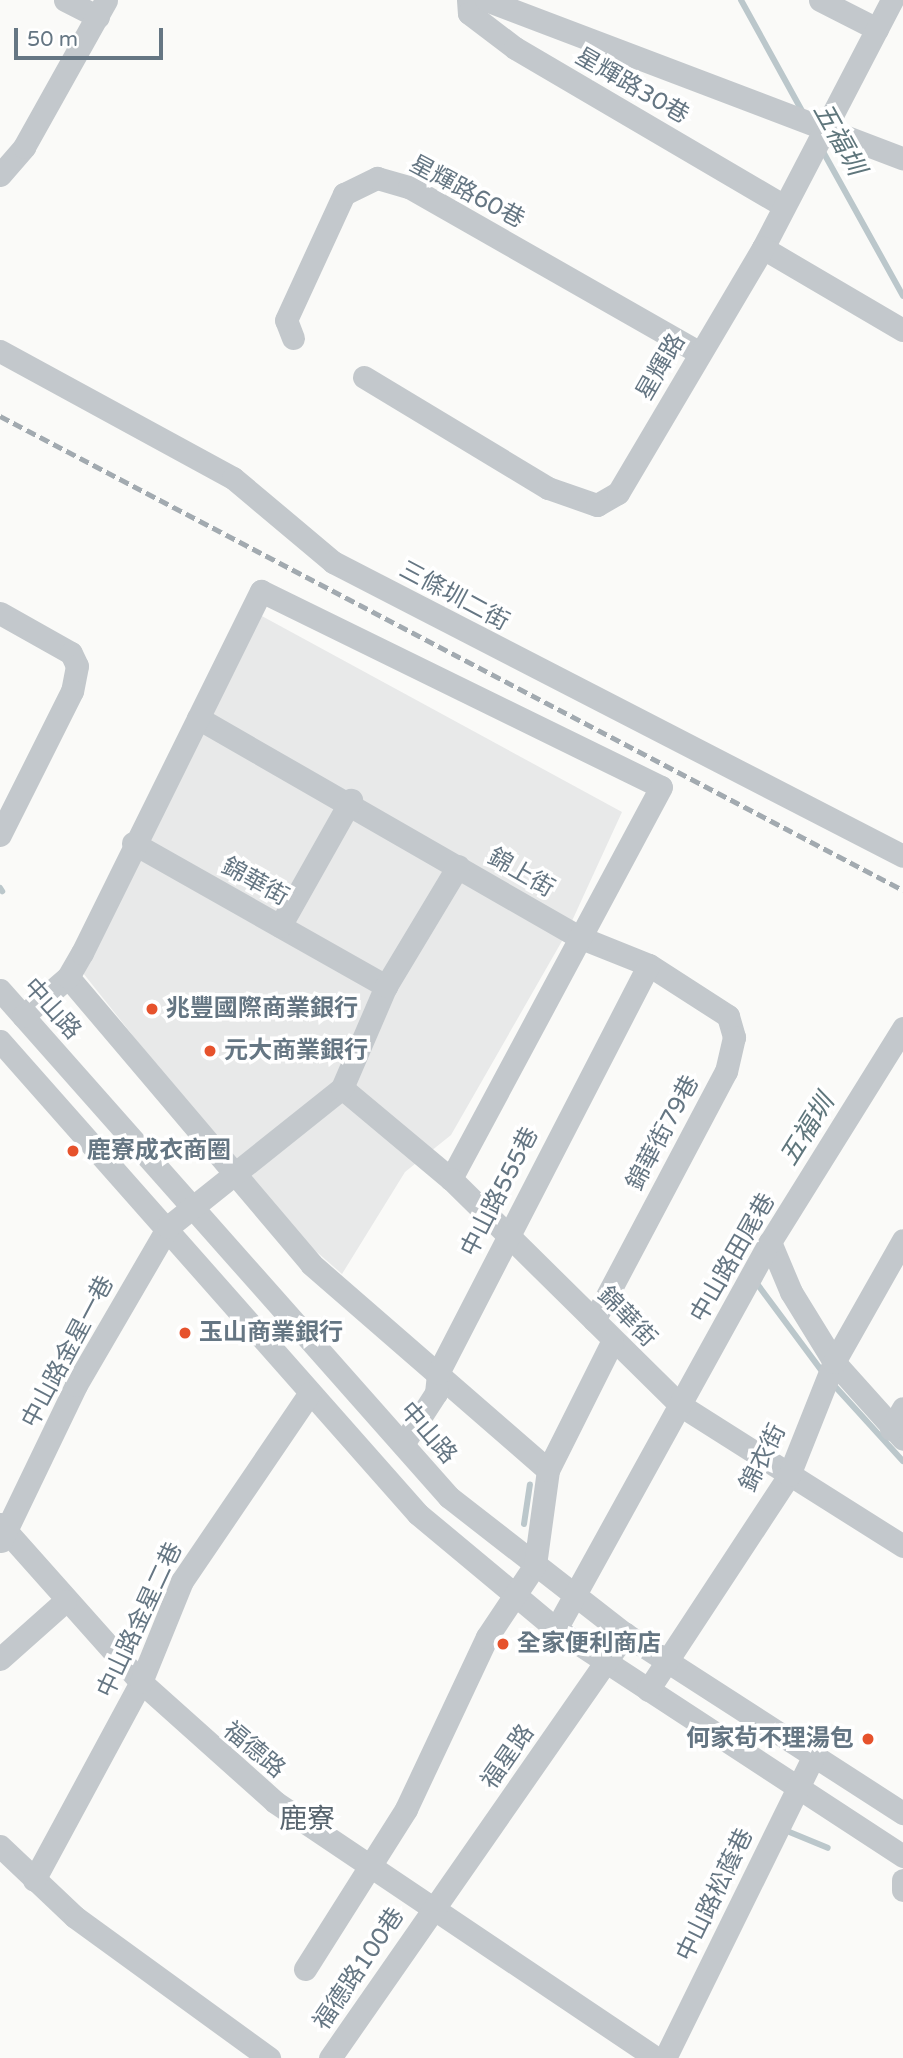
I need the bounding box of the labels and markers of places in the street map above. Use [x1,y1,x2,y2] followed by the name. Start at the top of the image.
[166,995,358,1023] place label: 兆豐國際商業銀行
[144,1001,160,1017] marker: 兆豐國際商業銀行
[224,1037,368,1065] place label: 元大商業銀行
[202,1043,218,1059] marker: 元大商業銀行
[87,1137,231,1165] place label: 鹿寮成衣商圈
[65,1143,81,1159] marker: 鹿寮成衣商圈
[199,1319,343,1347] place label: 玉山商業銀行
[177,1325,193,1341] marker: 玉山商業銀行
[517,1630,661,1658] place label: 全家便利商店
[495,1636,511,1652] marker: 全家便利商店
[686,1725,854,1753] place label: 何家茍不理湯包
[860,1731,876,1747] marker: 何家茍不理湯包

